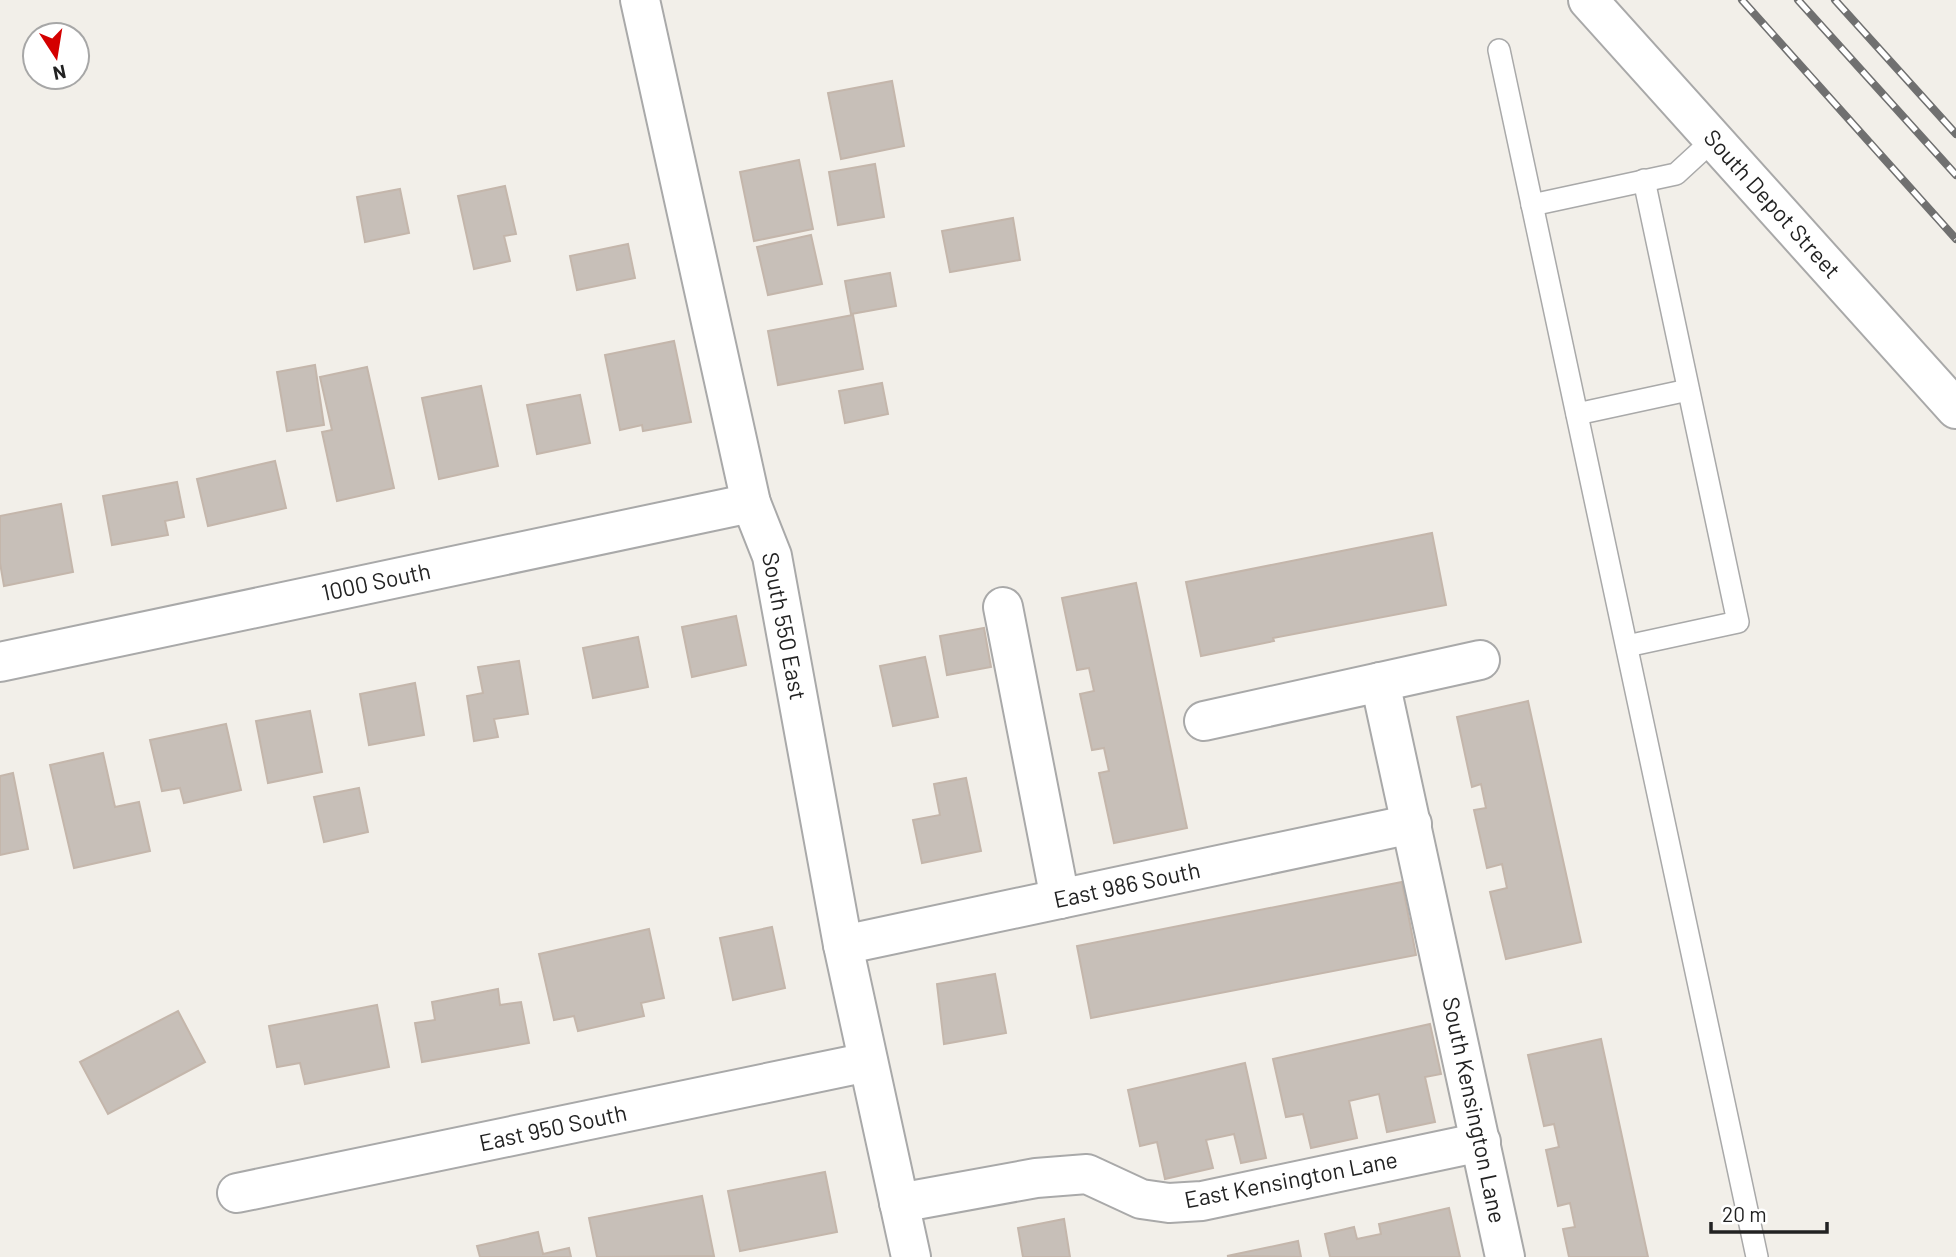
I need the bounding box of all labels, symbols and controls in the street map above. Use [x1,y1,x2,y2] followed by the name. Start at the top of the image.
[21,21,91,91] north arrow
[51,61,68,86] text: N
[1698,123,1847,284] street label: South Depot Street
[757,550,813,702] street label: South 550 East
[319,556,433,606] street label: 1000 South
[1051,855,1203,913] street label: East 986 South
[1437,994,1513,1225] street label: South Kensington Lane
[476,1098,629,1156] street label: East 950 South
[1182,1145,1400,1213] street label: East Kensington Lane
[1711,1190,1826,1234] scale bar
[1722,1201,1767,1226] text: 20 m

